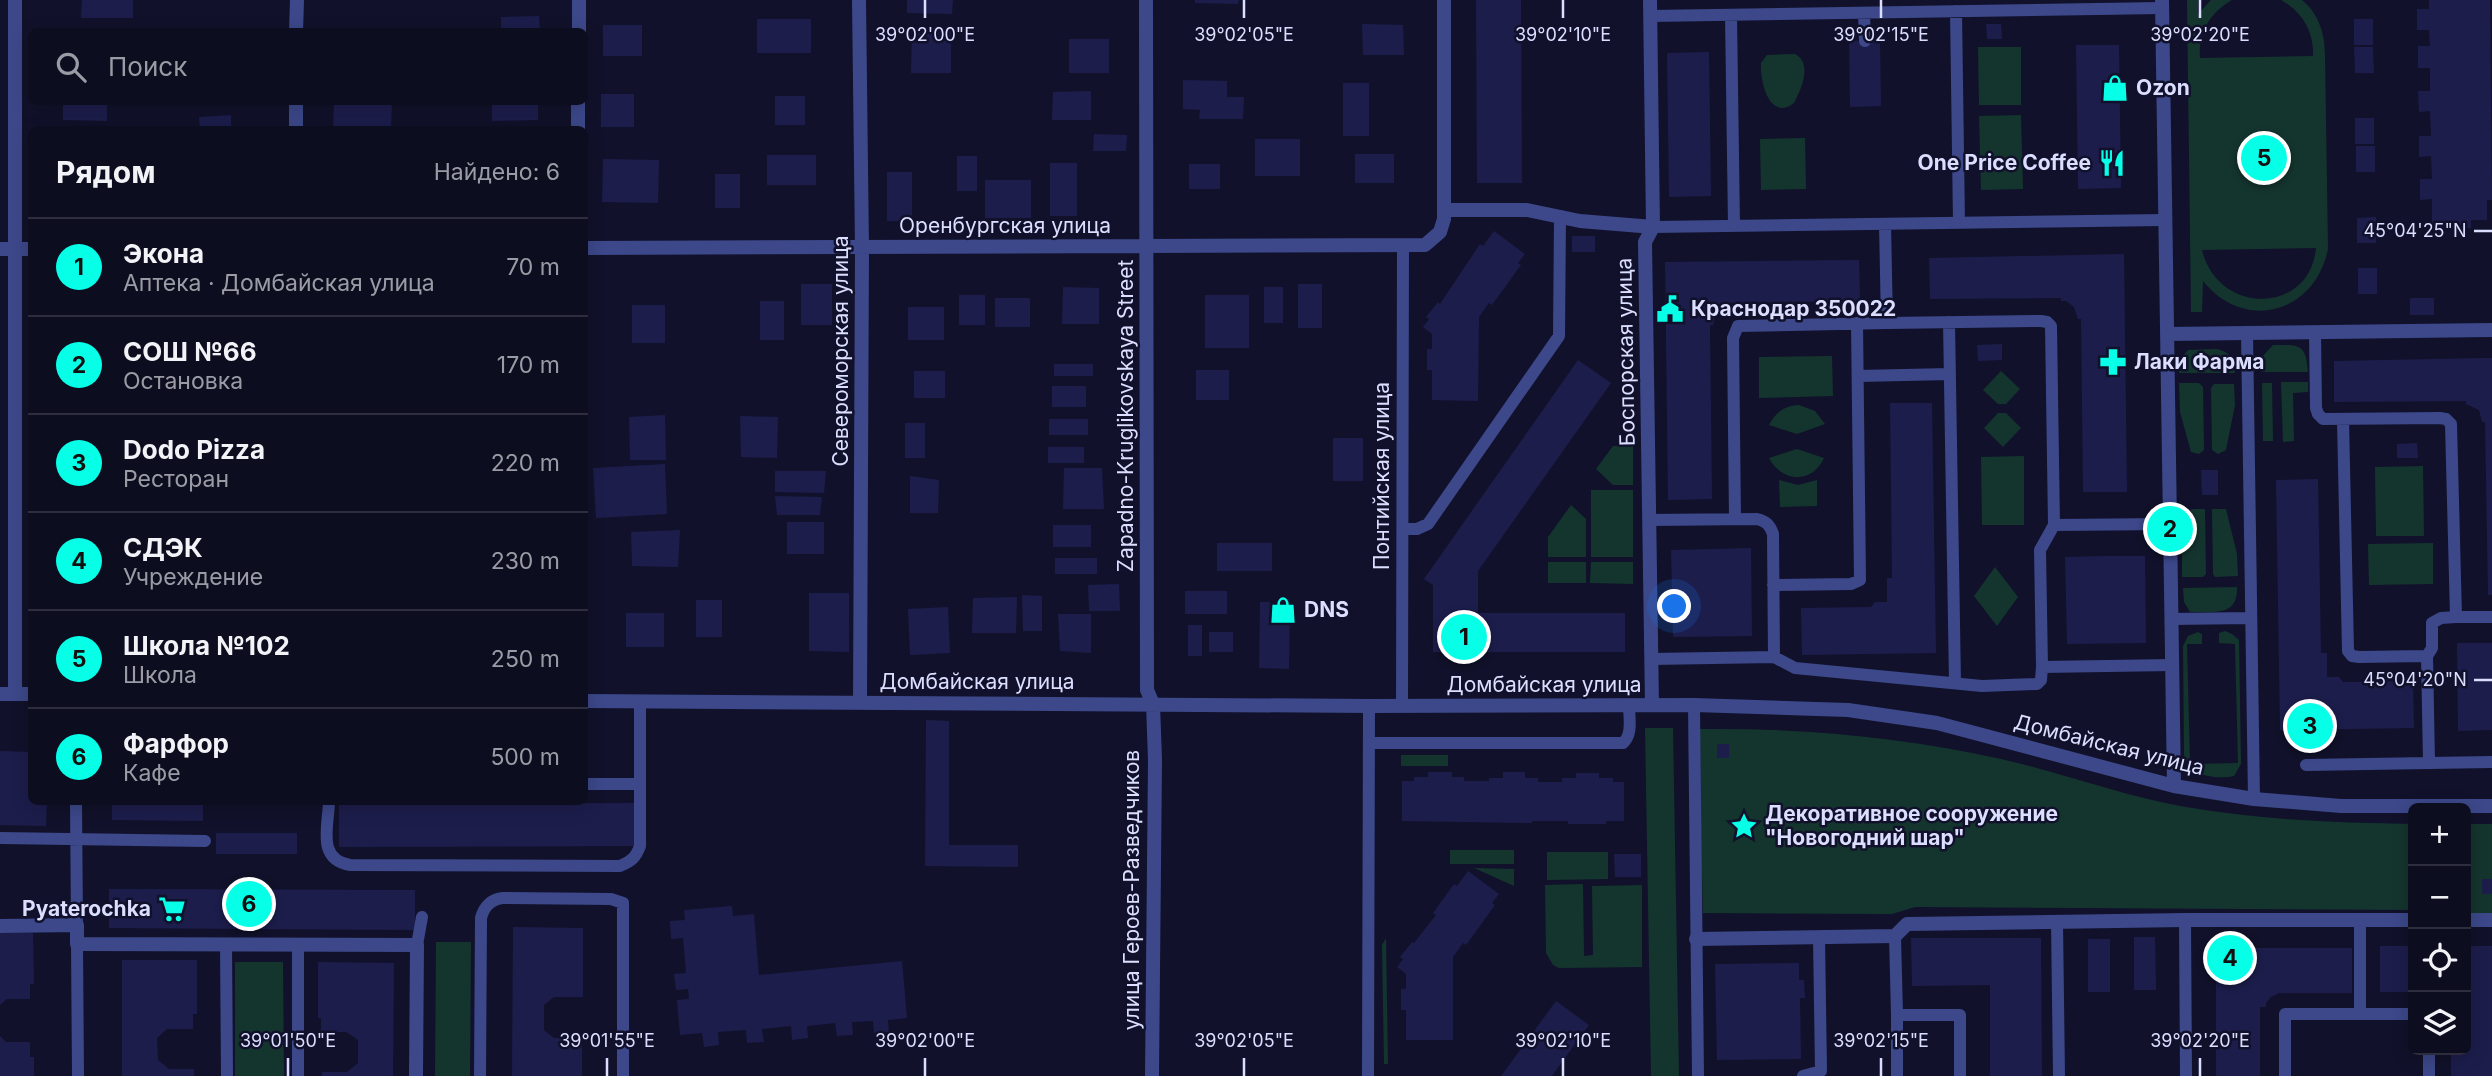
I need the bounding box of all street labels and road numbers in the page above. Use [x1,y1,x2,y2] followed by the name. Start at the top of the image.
[899,213,1111,238] street label: Оренбургская улица
[828,235,853,467] street label: Североморская улица
[1611,258,1640,446] street label: Боспорская улица
[1113,260,1138,572] street label: Zapadno-Kruglikovskaya Street
[1369,382,1394,570] street label: Понтийская улица
[879,669,1075,694] street label: Домбайская улица
[1446,672,1642,697] street label: Домбайская улица
[2011,709,2207,780] street label: Домбайская улица
[1119,750,1144,1030] street label: улица Героев-Разведчиков

